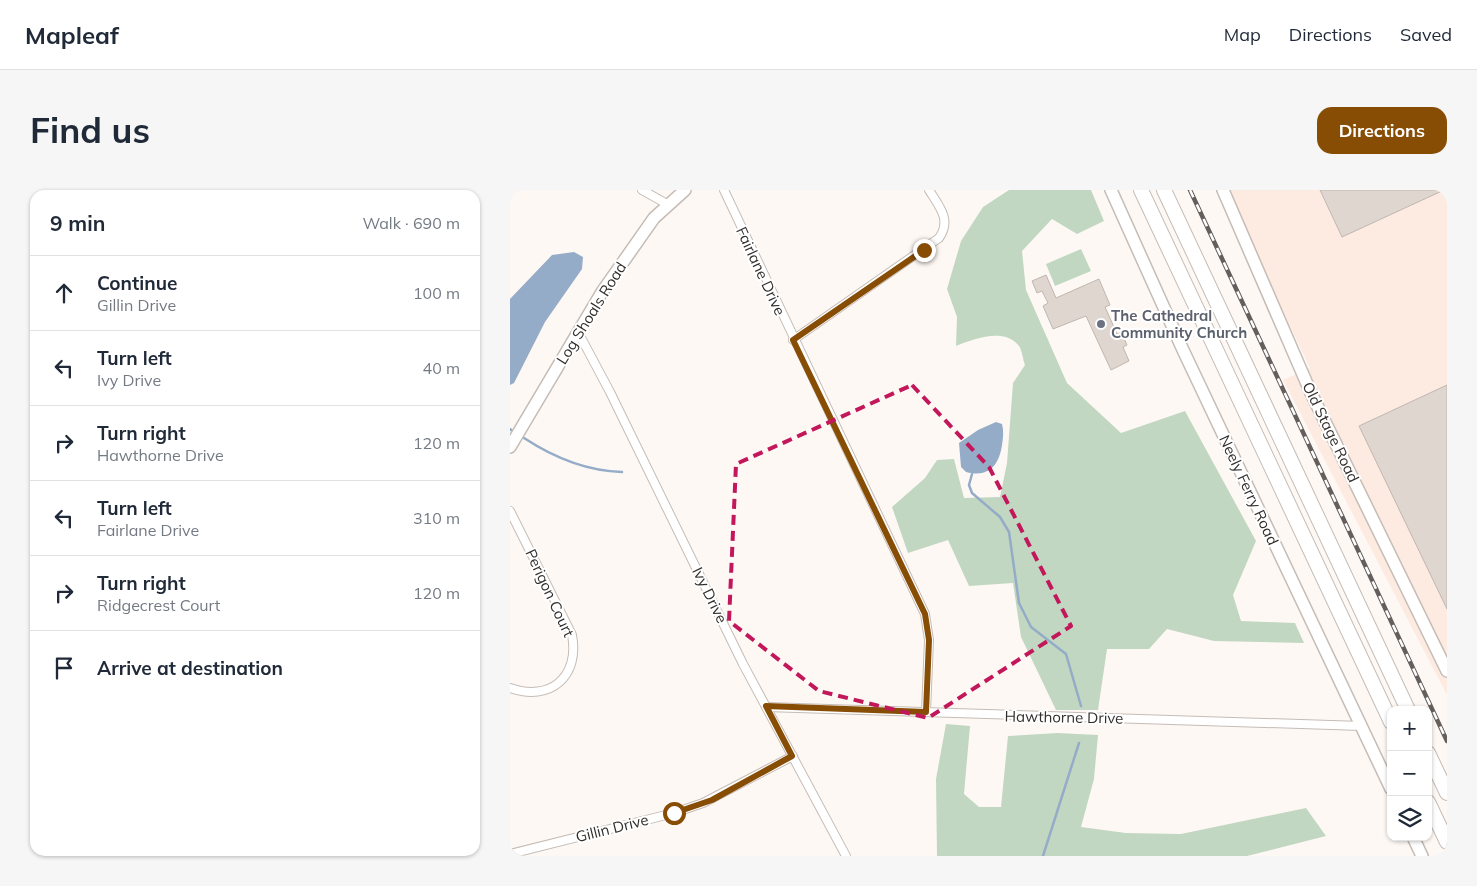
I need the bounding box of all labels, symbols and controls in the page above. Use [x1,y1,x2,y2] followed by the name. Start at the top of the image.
[25,20,119,50] text: Mapleaf
[1224,23,1261,46] text: Map
[1289,23,1372,46] text: Directions
[1400,23,1452,46] text: Saved
[1317,107,1447,154] button: Directions
[30,108,150,152] text: Find us
[50,210,105,236] text: 9 min
[362,213,460,233] text: Walk · 690 m
[732,224,790,318] street label: Fairlane Drive
[913,239,936,262] route end
[552,258,630,368] street label: Log Shoals Road
[97,271,177,295] text: Continue
[50,279,78,307] icon: ahead
[413,283,460,303] text: 100 m
[97,295,176,315] text: Gillin Drive
[1111,306,1247,342] place label: The Cathedral Community Church
[1095,318,1107,330] marker: The Cathedral Community Church
[97,346,172,370] text: Turn left
[50,354,78,382] icon: left
[423,358,460,378] text: 40 m
[97,370,161,390] text: Ivy Drive
[1298,379,1364,485] street label: Old Stage Road
[97,421,186,445] text: Turn right
[50,429,78,457] icon: right
[1215,432,1283,548] street label: Neely Ferry Road
[413,433,460,453] text: 120 m
[97,445,224,465] text: Hawthorne Drive
[97,496,172,520] text: Turn left
[50,504,78,532] icon: left
[413,508,460,528] text: 310 m
[97,520,199,540] text: Fairlane Drive
[521,546,579,640] street label: Perigon Court
[688,564,732,626] street label: Ivy Drive
[97,571,186,595] text: Turn right
[50,579,78,607] icon: right
[413,583,460,603] text: 120 m
[97,595,220,615] text: Ridgecrest Court
[50,654,78,682] icon: arrive
[97,656,283,680] text: Arrive at destination
[1004,706,1124,728] street label: Hawthorne Drive
[1387,706,1432,841] map controls
[1387,706,1432,751] button: +
[1387,751,1432,796] button: −
[1387,796,1432,841] button: layers
[663,802,686,825] route start
[574,810,650,846] street label: Gillin Drive

